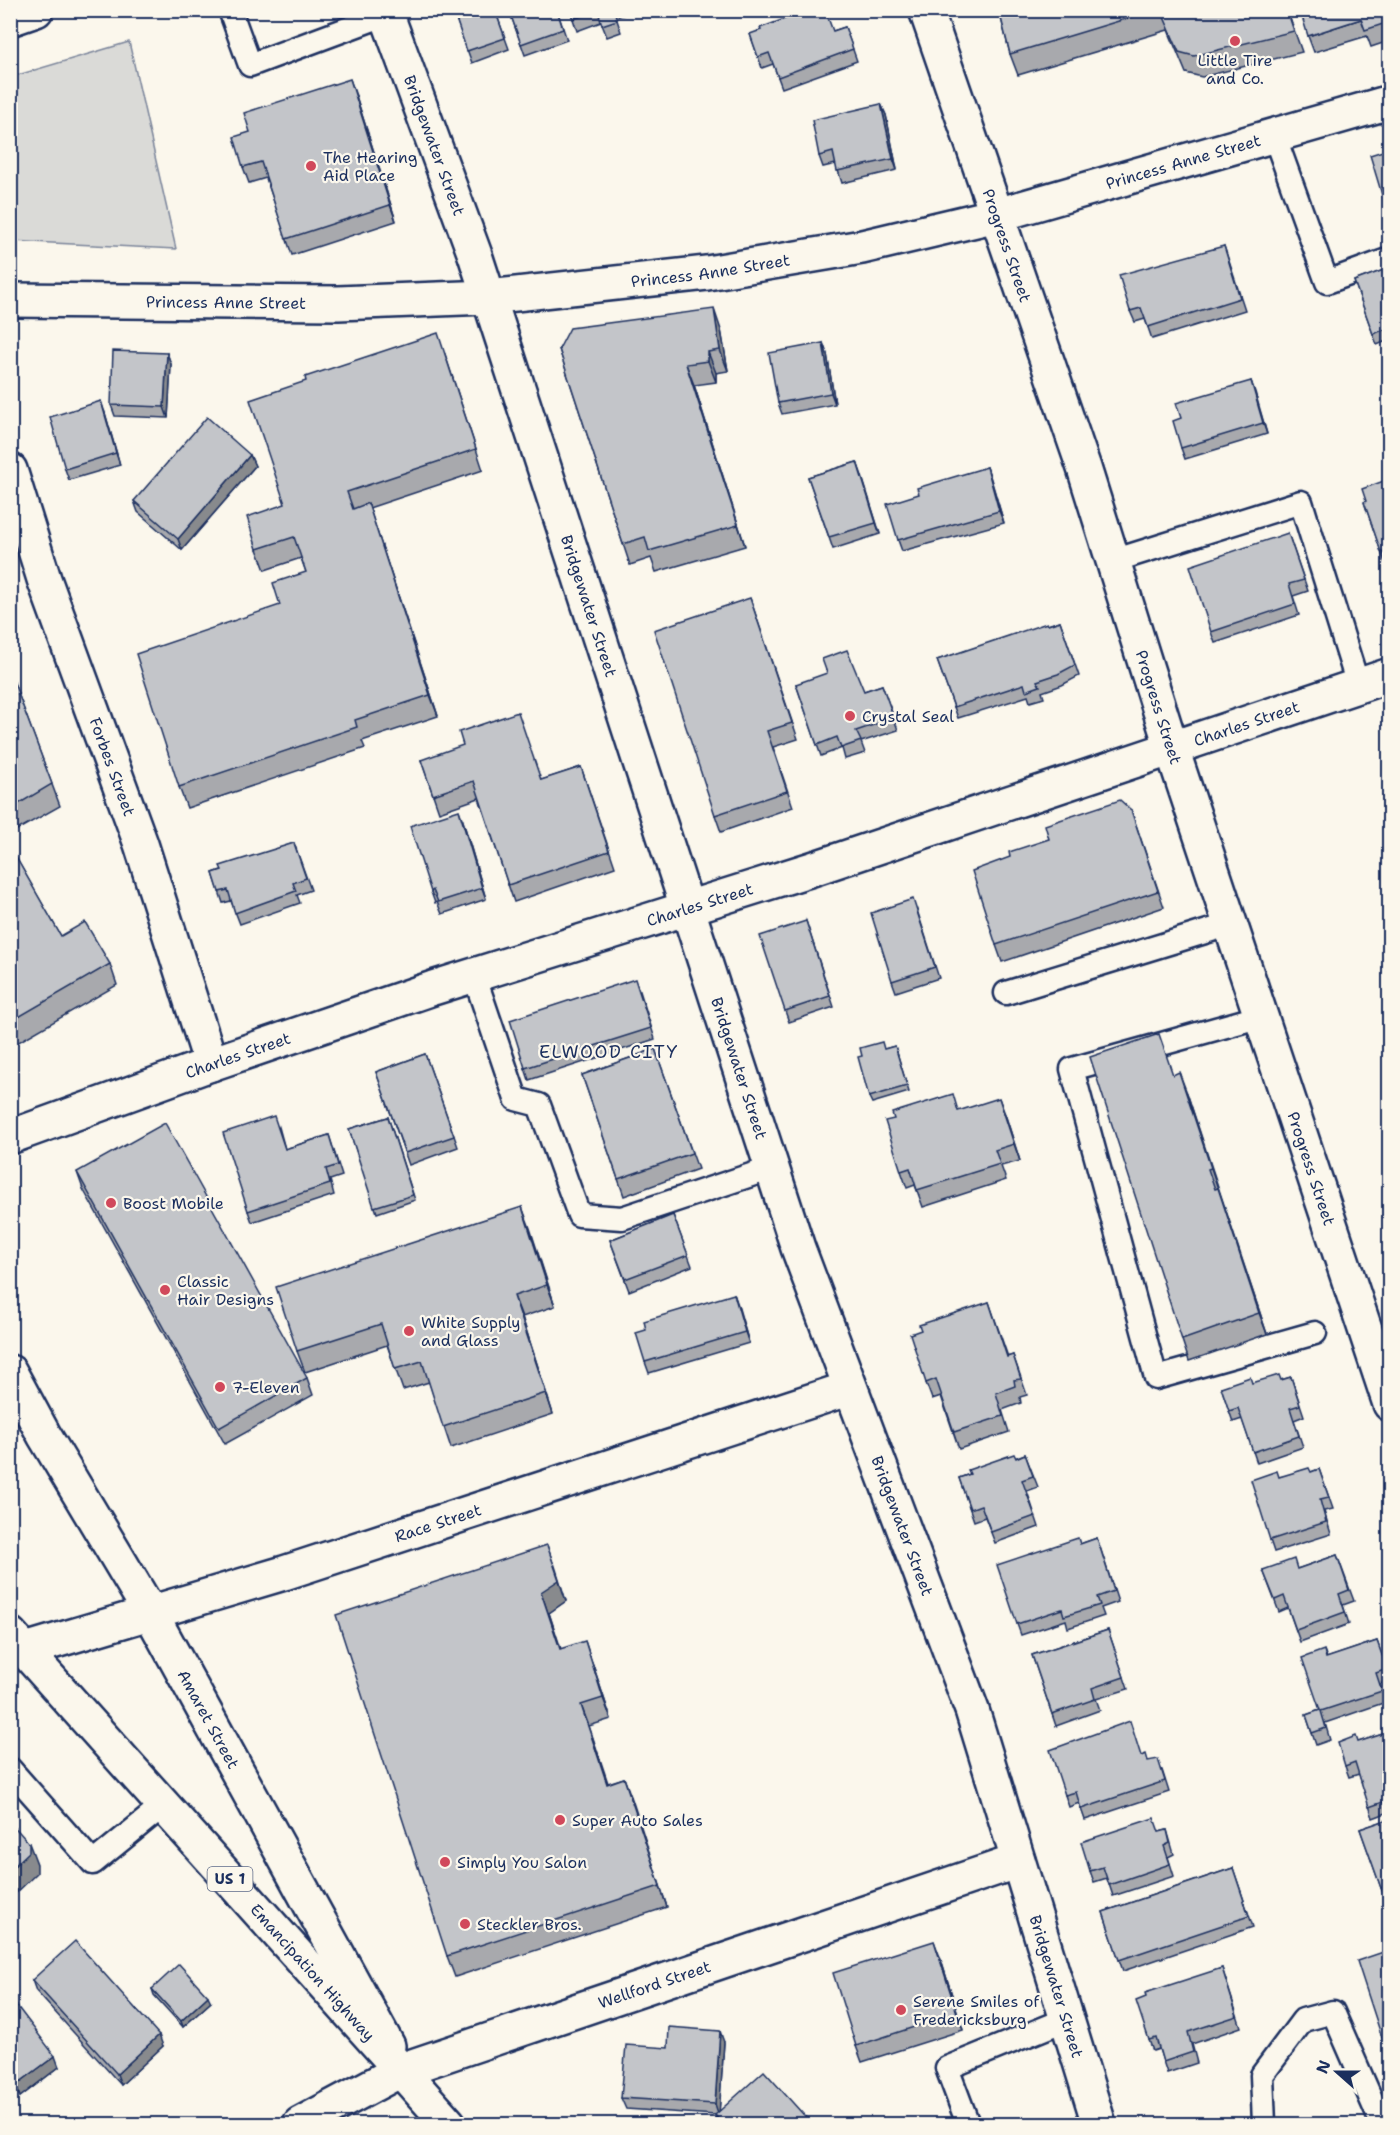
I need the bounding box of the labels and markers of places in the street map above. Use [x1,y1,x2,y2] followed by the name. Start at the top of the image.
[1228,34,1242,48] marker: Little Tire and Co.
[1198,50,1272,89] place label: Little Tire and Co.
[323,147,418,186] place label: The Hearing Aid Place
[304,159,318,173] marker: The Hearing Aid Place
[862,706,954,727] place label: Crystal Seal
[843,709,857,723] marker: Crystal Seal
[123,1193,224,1214] place label: Boost Mobile
[104,1196,118,1210] marker: Boost Mobile
[177,1271,274,1310] place label: Classic Hair Designs
[158,1283,172,1297] marker: Classic Hair Designs
[421,1312,521,1351] place label: White Supply and Glass
[402,1324,416,1338] marker: White Supply and Glass
[232,1377,300,1398] place label: 7-Eleven
[213,1380,227,1394] marker: 7-Eleven
[572,1810,703,1831] place label: Super Auto Sales
[553,1813,567,1827] marker: Super Auto Sales
[457,1852,587,1873] place label: Simply You Salon
[438,1855,452,1869] marker: Simply You Salon
[477,1914,582,1935] place label: Steckler Bros.
[458,1917,472,1931] marker: Steckler Bros.
[913,1991,1040,2030] place label: Serene Smiles of Fredericksburg
[894,2003,908,2017] marker: Serene Smiles of Fredericksburg

